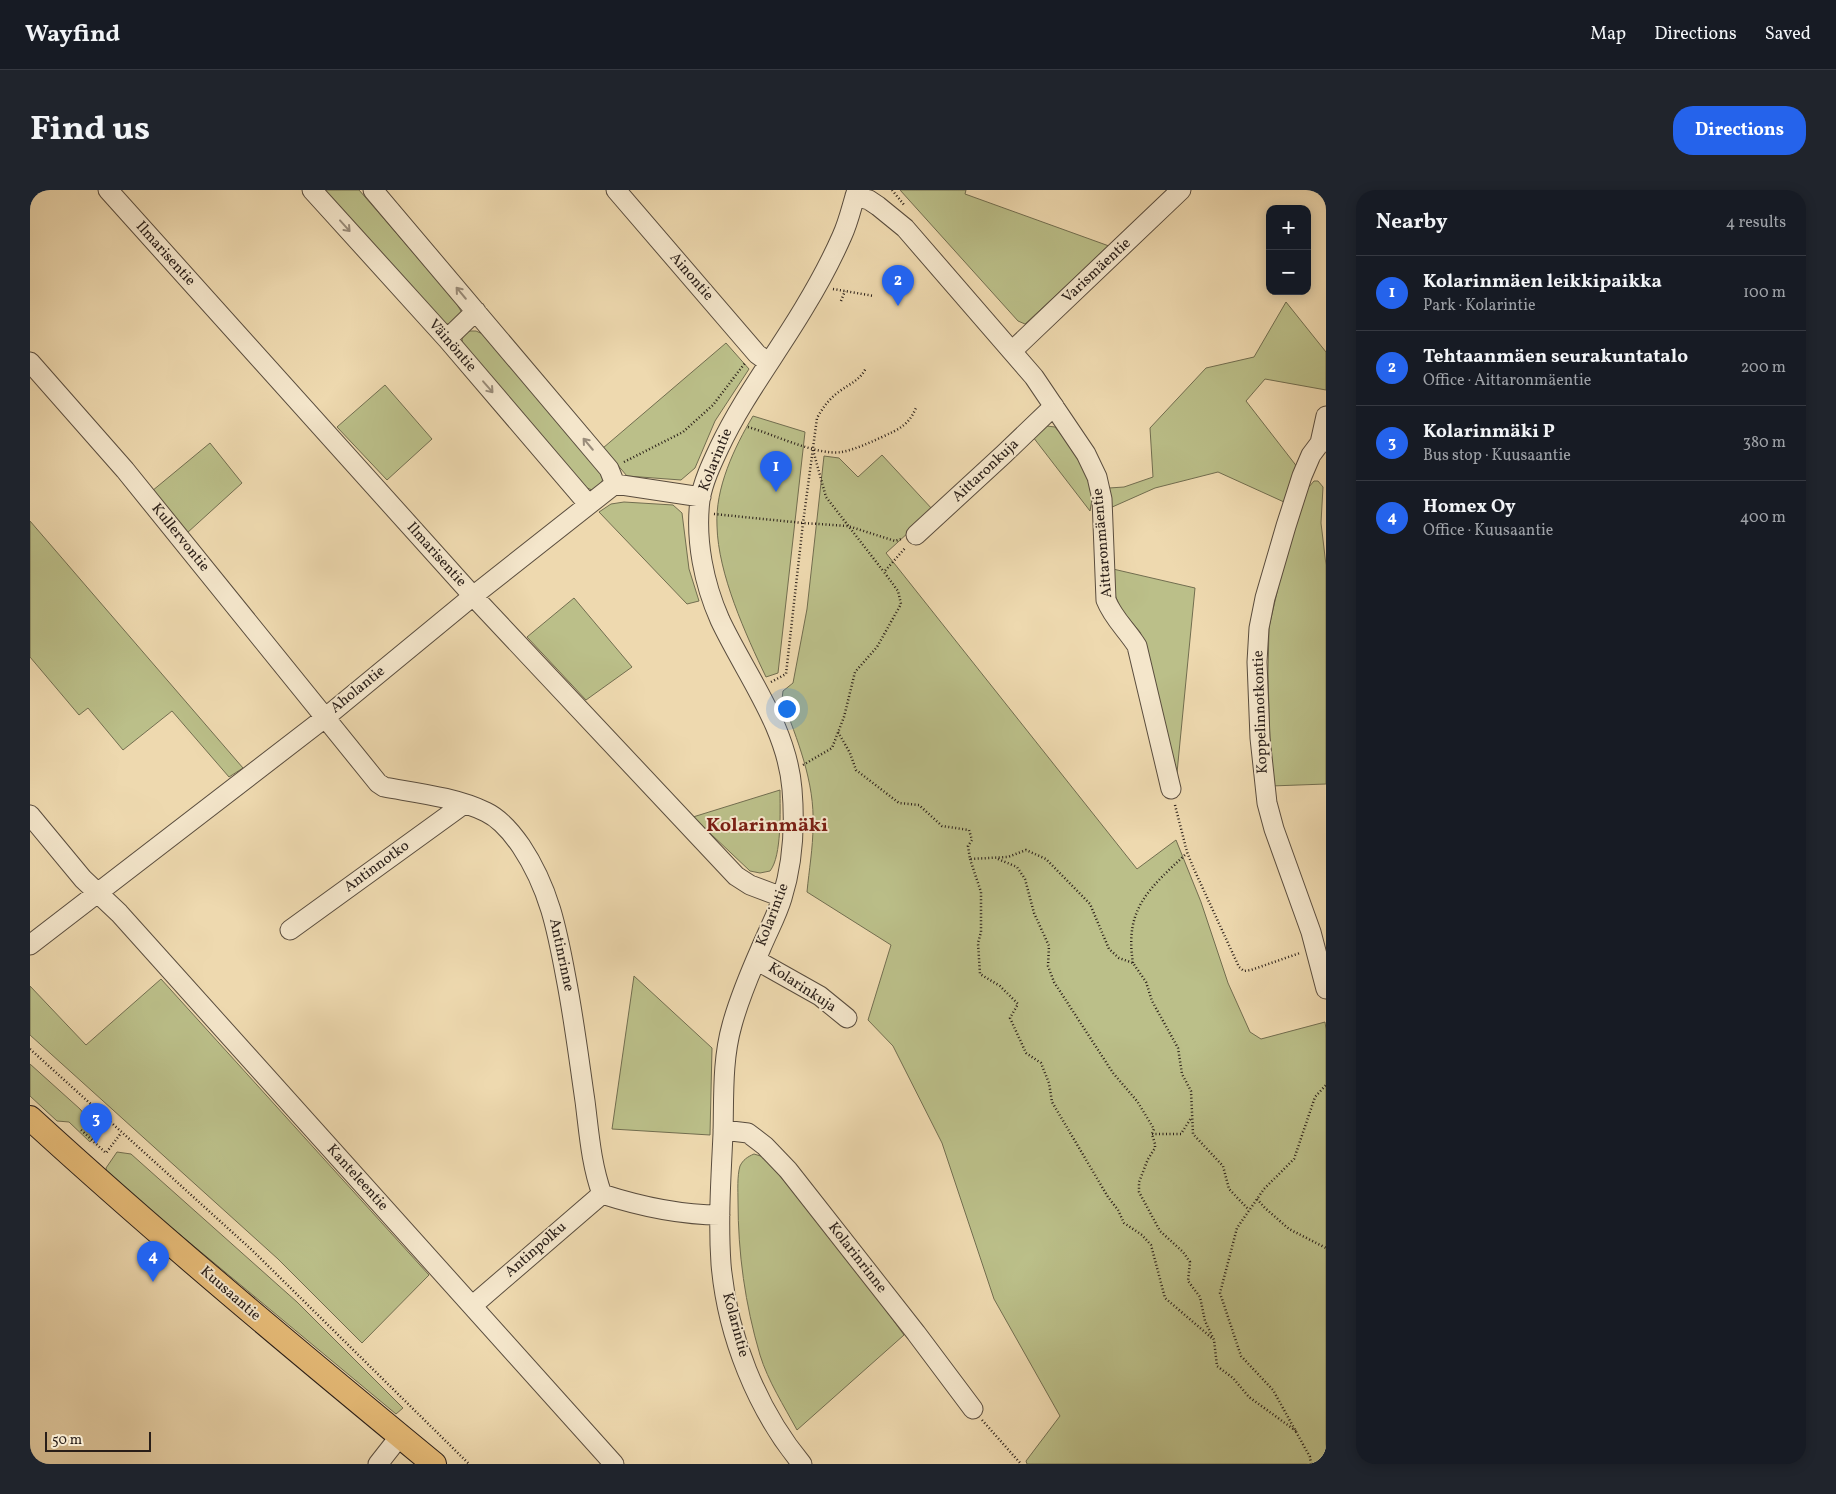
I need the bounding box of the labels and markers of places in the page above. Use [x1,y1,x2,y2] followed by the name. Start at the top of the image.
[882,265,914,306] pin: 2
[760,451,792,492] pin: 1
[80,1103,112,1144] pin: 3
[137,1241,169,1282] pin: 4

